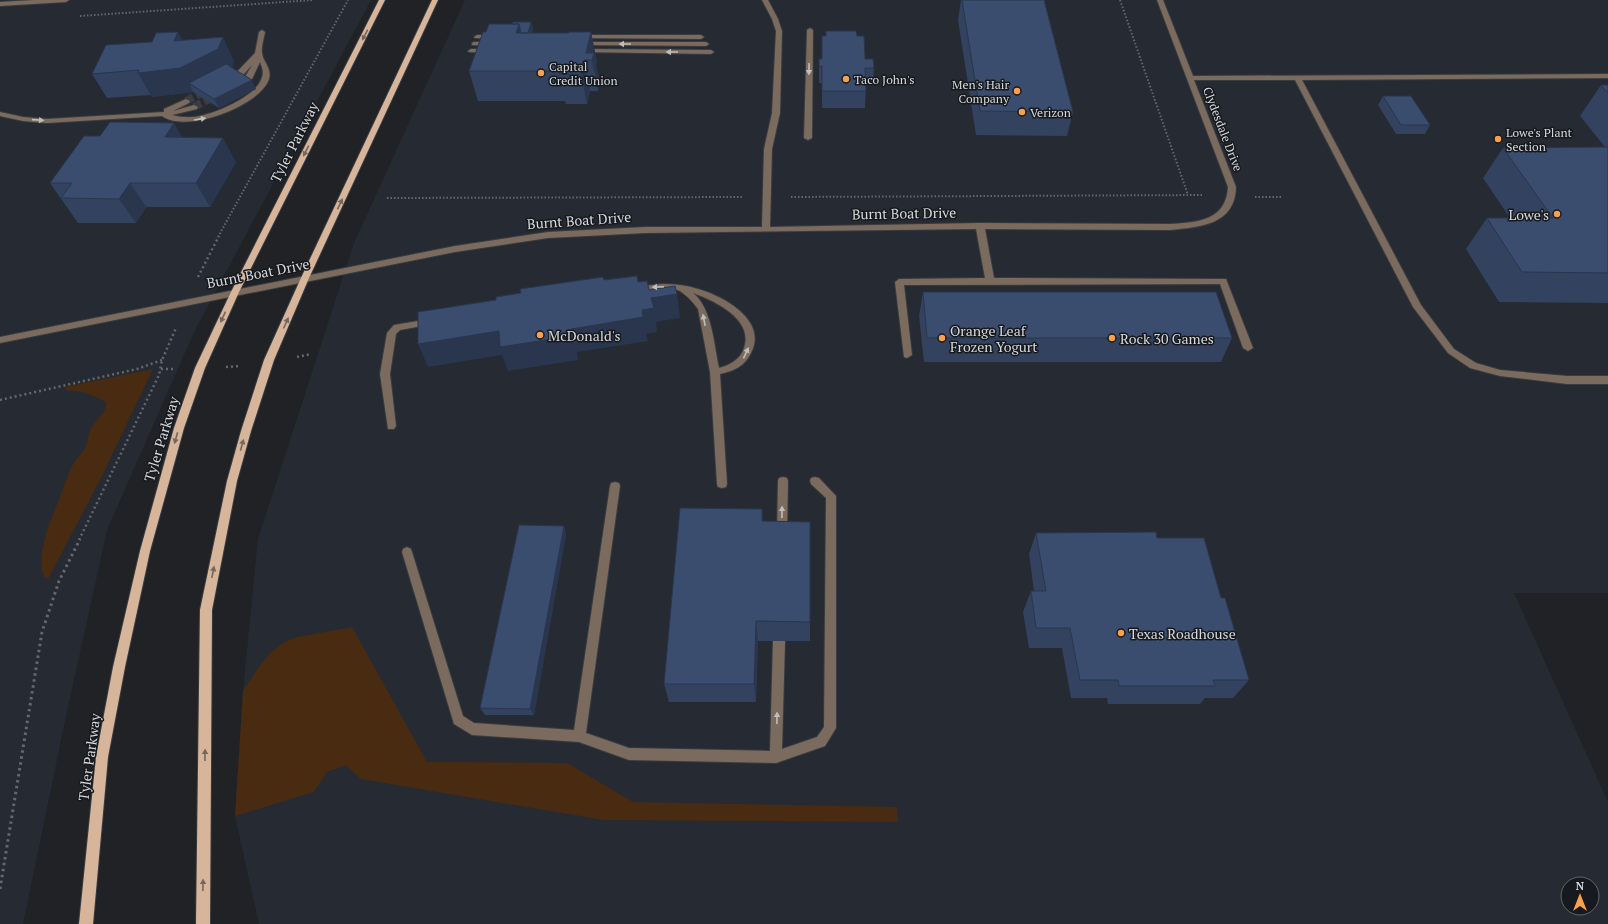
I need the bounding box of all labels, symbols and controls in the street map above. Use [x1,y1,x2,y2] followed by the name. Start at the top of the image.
[362,29,368,41] one-way arrow
[618,41,631,47] one-way arrow
[665,49,678,55] one-way arrow
[549,59,618,88] place label: Capital Credit Union
[806,63,812,76] one-way arrow
[536,68,546,78] marker: Capital Credit Union
[854,72,914,87] place label: Taco John's
[841,74,851,84] marker: Taco John's
[952,77,1010,106] place label: Men's Hair Company
[1200,85,1246,173] street label: Clydesdale Drive
[1012,86,1022,96] marker: Men's Hair Company
[266,98,323,186] street label: Tyler Parkway
[1030,105,1071,120] place label: Verizon
[1017,107,1027,117] marker: Verizon
[194,115,207,121] one-way arrow
[32,117,44,124] one-way arrow
[1506,125,1573,154] place label: Lowe's Plant Section
[1493,134,1503,144] marker: Lowe's Plant Section
[303,145,309,157] one-way arrow
[337,199,343,210] one-way arrow
[852,203,956,223] street label: Burnt Boat Drive
[1508,205,1549,224] place label: Lowe's
[526,207,632,233] street label: Burnt Boat Drive
[1552,209,1562,219] marker: Lowe's
[205,254,311,292] street label: Burnt Boat Drive
[652,283,664,290] one-way arrow
[220,311,226,323] one-way arrow
[701,314,707,326] one-way arrow
[283,317,289,328] one-way arrow
[950,321,1038,356] place label: Orange Leaf Frozen Yogurt
[548,326,620,345] place label: McDonald's
[1120,329,1214,348] place label: Rock 30 Games
[535,330,545,340] marker: McDonald's
[937,333,947,343] marker: Orange Leaf Frozen Yogurt
[1107,333,1117,343] marker: Rock 30 Games
[743,348,749,359] one-way arrow
[139,393,183,484] street label: Tyler Parkway
[172,432,178,444] one-way arrow
[240,439,246,451] one-way arrow
[779,506,786,518] one-way arrow
[210,565,216,578] one-way arrow
[1129,624,1236,643] place label: Texas Roadhouse
[1116,628,1126,638] marker: Texas Roadhouse
[73,711,105,802] street label: Tyler Parkway
[774,711,780,724] one-way arrow
[202,748,208,761] one-way arrow
[1560,876,1600,916] north arrow
[200,878,206,891] one-way arrow
[1576,879,1585,893] text: N

